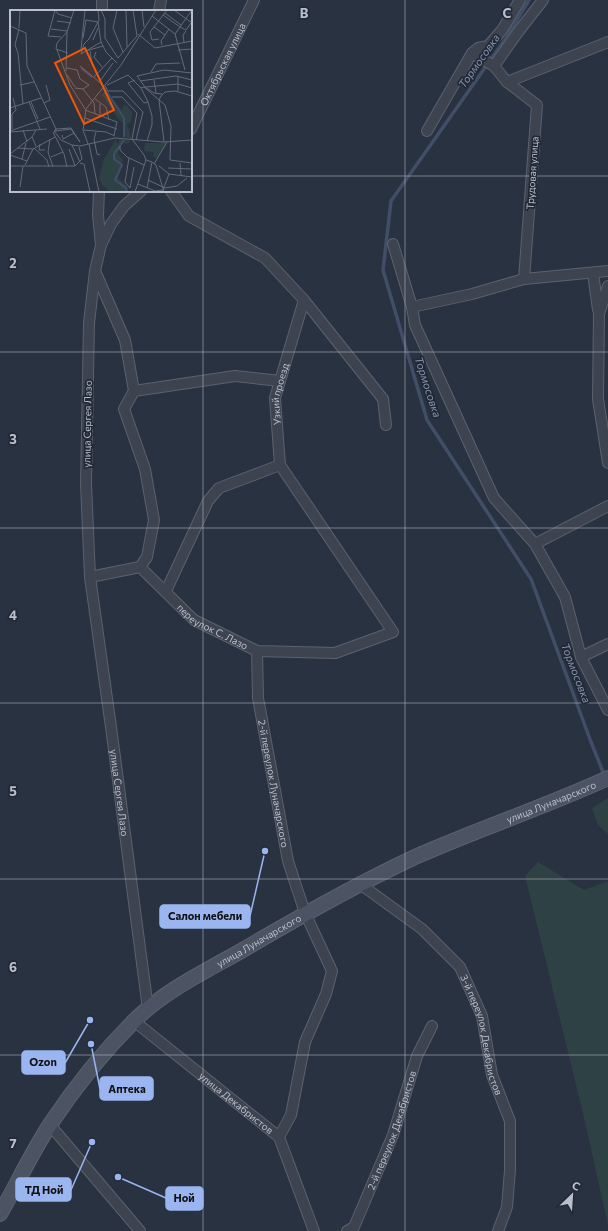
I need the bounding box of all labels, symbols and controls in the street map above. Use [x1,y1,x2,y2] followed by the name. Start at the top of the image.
[300,5,309,21] text: B
[503,5,512,21] text: C
[10,10,192,192] inset map
[197,21,248,108] street label: Октябрьская улица
[455,31,502,90] water label: Тормосовка
[523,136,541,210] street label: Трудовая улица
[9,255,17,271] text: 2
[413,355,444,419] water label: Тормосовка
[269,361,291,425] street label: Узкий проезд
[80,380,94,468] street label: улица Сергея Лазо
[9,431,17,447] text: 3
[175,601,250,652] street label: переулок С. Лазо
[9,607,17,623] text: 4
[559,641,594,705] water label: Тормосовка
[256,719,291,848] street label: 2-й переулок Луначарского
[108,748,131,837] street label: улица Сергея Лазо
[505,778,598,825] street label: улица Луначарского
[9,783,17,799] text: 5
[160,905,250,928] callout: Салон мебели
[168,909,242,922] text: Салон мебели
[214,912,303,969] street label: улица Луначарского
[9,959,17,975] text: 6
[458,973,505,1097] street label: 3-й переулок Декабристов
[22,1051,65,1074] callout: Ozon
[29,1055,57,1068] text: Ozon
[365,1069,418,1191] street label: 2-й переулок Декабристов
[197,1070,276,1136] street label: улица Декабристов
[100,1077,153,1100] callout: Аптека
[108,1082,146,1095] text: Аптека
[9,1135,17,1151] text: 7
[552,1175,592,1215] north arrow
[16,1178,71,1201] callout: ТД Ной
[570,1178,583,1193] text: С
[25,1183,63,1196] text: ТД Ной
[166,1187,203,1210] callout: Ной
[173,1191,195,1204] text: Ной

